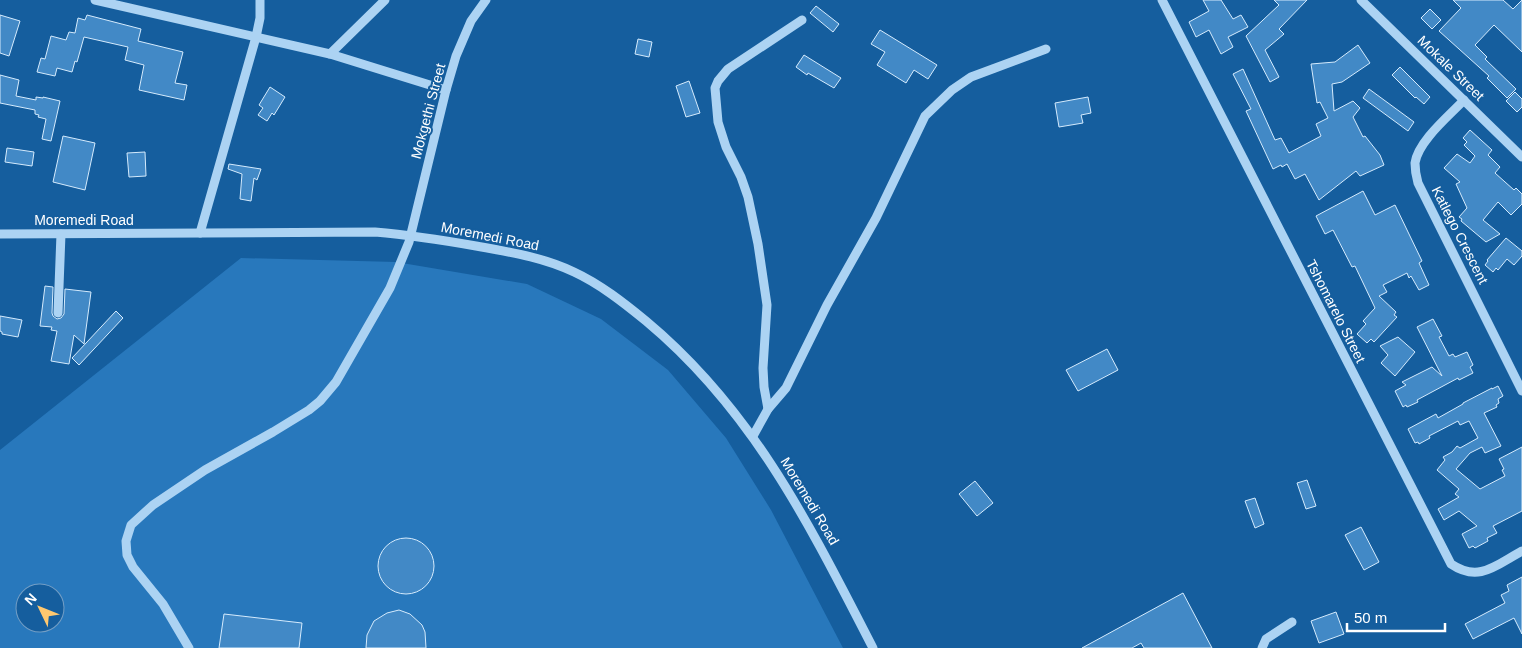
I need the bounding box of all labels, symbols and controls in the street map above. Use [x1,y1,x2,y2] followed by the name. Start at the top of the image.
[1414,32,1488,104] street label: Mokale Street
[408,61,448,160] street label: Mokgethi Street
[1428,184,1492,287] street label: Katlego Crescent
[34,212,134,228] street label: Moremedi Road
[440,219,540,253] street label: Moremedi Road
[1303,257,1369,365] street label: Tshomarelo Street
[777,454,843,548] street label: Moremedi Road
[15,583,65,633] north arrow
[21,590,40,608] text: N
[1347,600,1444,632] scale bar
[1354,609,1387,626] text: 50 m

